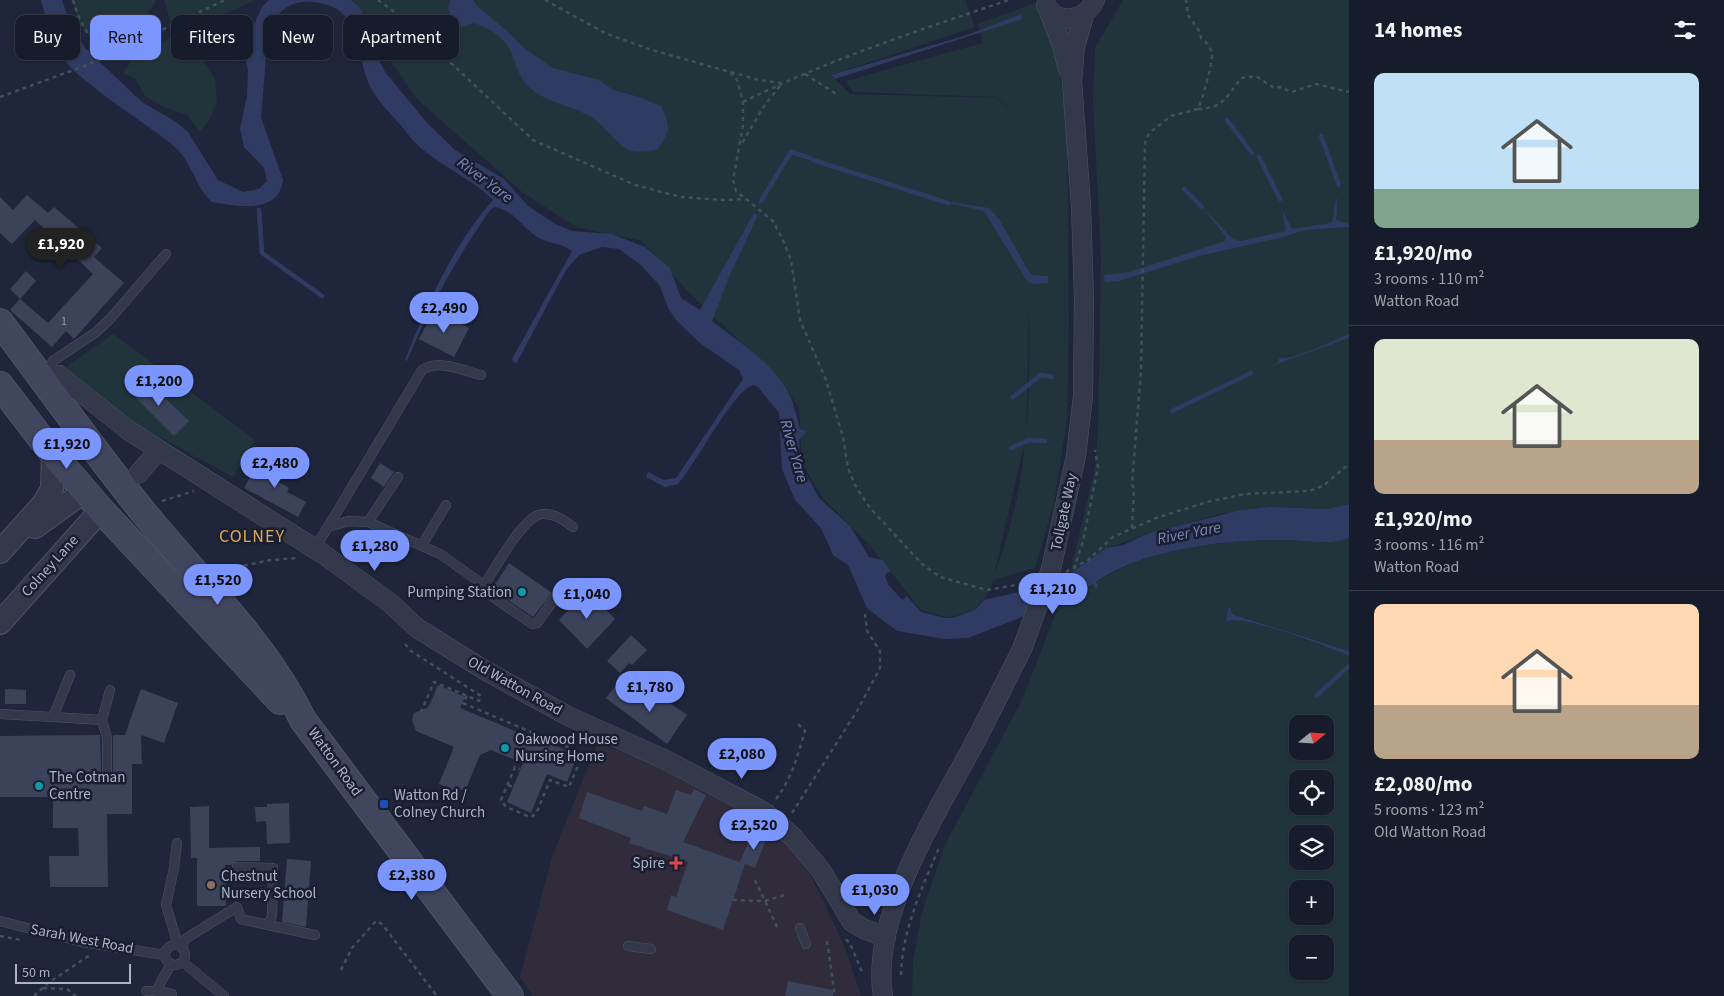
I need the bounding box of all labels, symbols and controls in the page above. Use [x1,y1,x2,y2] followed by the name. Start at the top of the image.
[15,15,80,60] chip: Buy
[90,15,161,60] chip: Rent
[171,15,253,60] chip: Filters
[263,15,333,60] chip: New
[343,15,459,60] chip: Apartment
[1374,15,1462,45] text: 14 homes
[1671,16,1699,44] icon: filters
[1492,106,1582,196] icon: home
[453,152,518,208] water label: River Yare
[20,228,102,270] pin: £1,920
[37,233,85,255] text: £1,920
[1374,238,1473,268] text: £1,920/mo
[1374,268,1484,290] text: 3 rooms · 110 m²
[1374,290,1459,312] text: Watton Road
[403,292,485,334] pin: £2,490
[420,297,468,319] text: £2,490
[61,313,67,330] house number: 1
[118,364,200,407] pin: £1,200
[135,370,183,392] text: £1,200
[1492,371,1582,461] icon: home
[775,417,814,485] water label: River Yare
[26,428,108,470] pin: £1,920
[43,433,91,455] text: £1,920
[234,446,316,489] pin: £2,480
[251,452,299,474] text: £2,480
[1046,471,1082,553] street label: Tollgate Way
[1374,504,1473,534] text: £1,920/mo
[1155,516,1223,550] water label: River Yare
[219,524,285,549] district label: COLNEY
[17,530,83,602] street label: Colney Lane
[334,530,416,572] pin: £1,280
[1374,534,1484,556] text: 3 rooms · 116 m²
[351,535,399,557] text: £1,280
[1374,556,1459,578] text: Watton Road
[177,564,259,606] pin: £1,520
[194,569,242,591] text: £1,520
[1012,572,1094,615] pin: £1,210
[546,578,628,620] pin: £1,040
[1029,578,1077,600] text: £1,210
[407,582,512,603] place label: Pumping Station
[563,583,611,605] text: £1,040
[516,586,528,598] marker: Pumping Station
[1492,636,1582,726] icon: home
[464,651,566,721] street label: Old Watton Road
[609,670,691,713] pin: £1,780
[626,676,674,698] text: £1,780
[1289,715,1334,760] north arrow
[1289,715,1334,980] map controls
[303,723,367,801] street label: Watton Road
[515,729,618,767] place label: Oakwood House Nursing Home
[701,738,783,780] pin: £2,080
[499,742,511,754] marker: Oakwood House Nursing Home
[718,743,766,765] text: £2,080
[49,767,125,805] place label: The Cotman Centre
[1374,769,1473,799] text: £2,080/mo
[1289,770,1334,815] button: locate
[33,780,45,792] marker: The Cotman Centre
[394,785,485,823] place label: Watton Rd / Colney Church
[378,798,390,810] marker: Watton Rd / Colney Church
[1374,799,1484,821] text: 5 rooms · 123 m²
[713,808,795,851] pin: £2,520
[730,814,778,836] text: £2,520
[1374,821,1486,843] text: Old Watton Road
[1289,825,1334,870] button: layers
[632,853,665,874] place label: Spire
[669,856,683,870] marker: Spire
[371,858,453,901] pin: £2,380
[388,864,436,886] text: £2,380
[221,866,317,904] place label: Chestnut Nursery School
[834,874,916,916] pin: £1,030
[205,879,217,891] marker: Chestnut Nursery School
[851,879,899,901] text: £1,030
[1289,880,1334,925] button: +
[29,919,135,959] street label: Sarah West Road
[1289,935,1334,980] button: −
[15,961,131,984] scale bar
[22,963,50,983] text: 50 m

